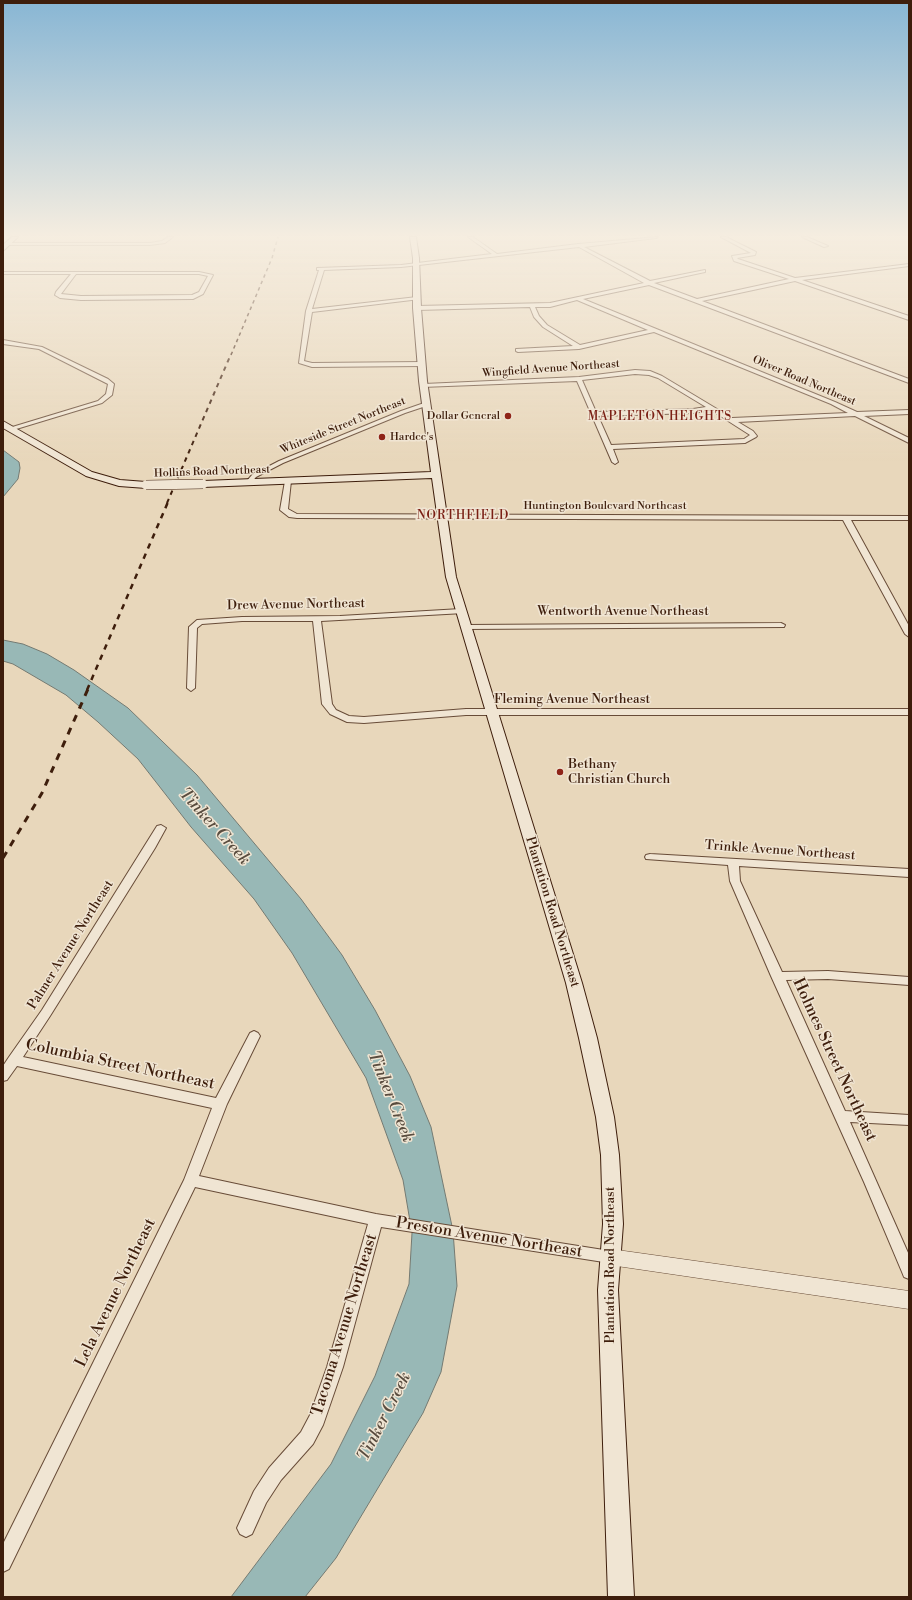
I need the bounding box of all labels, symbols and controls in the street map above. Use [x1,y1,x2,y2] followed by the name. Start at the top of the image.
[750,353,858,409] street label: Oliver Road Northeast
[482,358,620,380] street label: Wingfield Avenue Northeast
[278,395,408,457] street label: Whiteside Street Northeast
[427,409,500,423] place label: Dollar General
[588,410,732,424] district label: MAPLETON HEIGHTS
[503,411,513,421] marker: Dollar General
[390,430,434,444] place label: Hardee's
[377,432,387,442] marker: Hardee's
[154,463,270,481] street label: Hollins Road Northeast
[523,499,687,513] street label: Huntington Boulevard Northeast
[417,509,509,523] district label: NORTHFIELD
[227,596,365,614] street label: Drew Avenue Northeast
[537,604,709,620] street label: Wentworth Avenue Northeast
[494,692,650,708] street label: Fleming Avenue Northeast
[568,757,670,788] place label: Bethany Christian Church
[555,767,565,777] marker: Bethany Christian Church
[174,784,254,870] water label: Tinker Creek
[522,835,582,989] street label: Plantation Road Northeast
[704,838,856,864] street label: Trinkle Avenue Northeast
[25,878,117,1012] street label: Palmer Avenue Northeast
[788,975,880,1145] street label: Holmes Street Northeast
[24,1036,216,1094] street label: Columbia Street Northeast
[362,1048,418,1146] water label: Tinker Creek
[603,1187,619,1343] street label: Plantation Road Northeast
[394,1214,584,1262] street label: Preston Avenue Northeast
[72,1215,160,1371] street label: Lela Avenue Northeast
[308,1232,382,1418] street label: Tacoma Avenue Northeast
[354,1369,416,1465] water label: Tinker Creek

